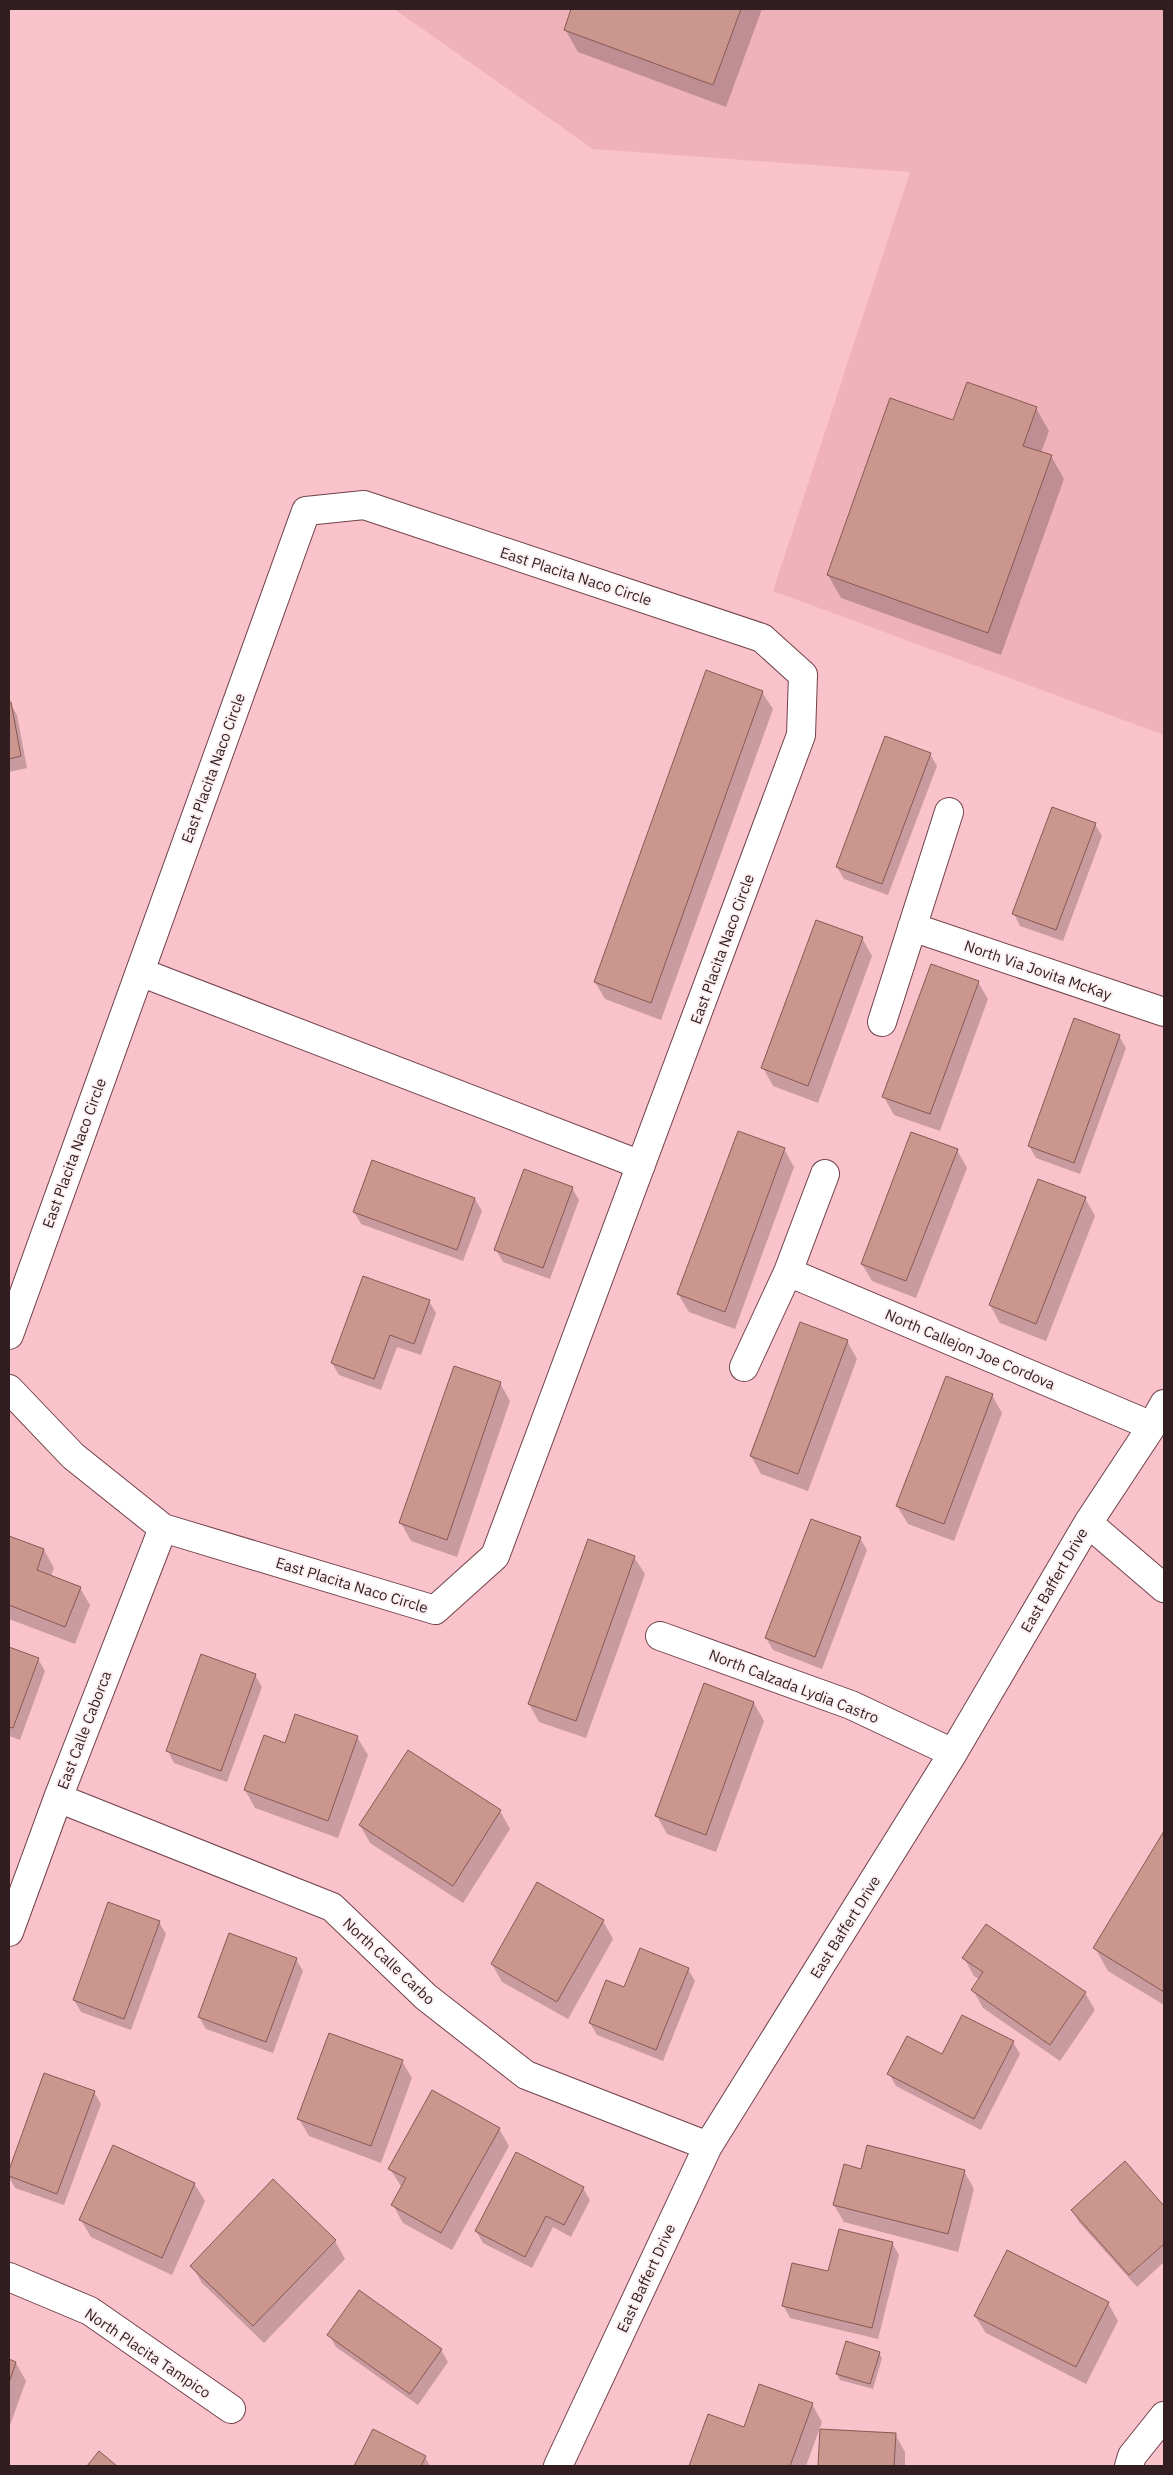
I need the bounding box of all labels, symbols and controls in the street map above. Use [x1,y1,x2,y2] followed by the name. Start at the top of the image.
[498,542,654,610] street label: East Placita Naco Circle
[177,690,249,846] street label: East Placita Naco Circle
[686,871,758,1027] street label: East Placita Naco Circle
[962,936,1115,1004] street label: North Via Jovita McKay
[38,1075,110,1231] street label: East Placita Naco Circle
[882,1305,1058,1393] street label: North Callejon Joe Cordova
[1016,1524,1092,1636] street label: East Baffert Drive
[273,1553,431,1617] street label: East Placita Naco Circle
[706,1645,882,1727] street label: North Calzada Lydia Castro
[53,1668,115,1792] street label: East Calle Caborca
[806,1872,884,1982] street label: East Baffert Drive
[339,1913,439,2009] street label: North Calle Carbo
[613,2221,679,2335] street label: East Baffert Drive
[81,2304,215,2402] street label: North Placita Tampico

